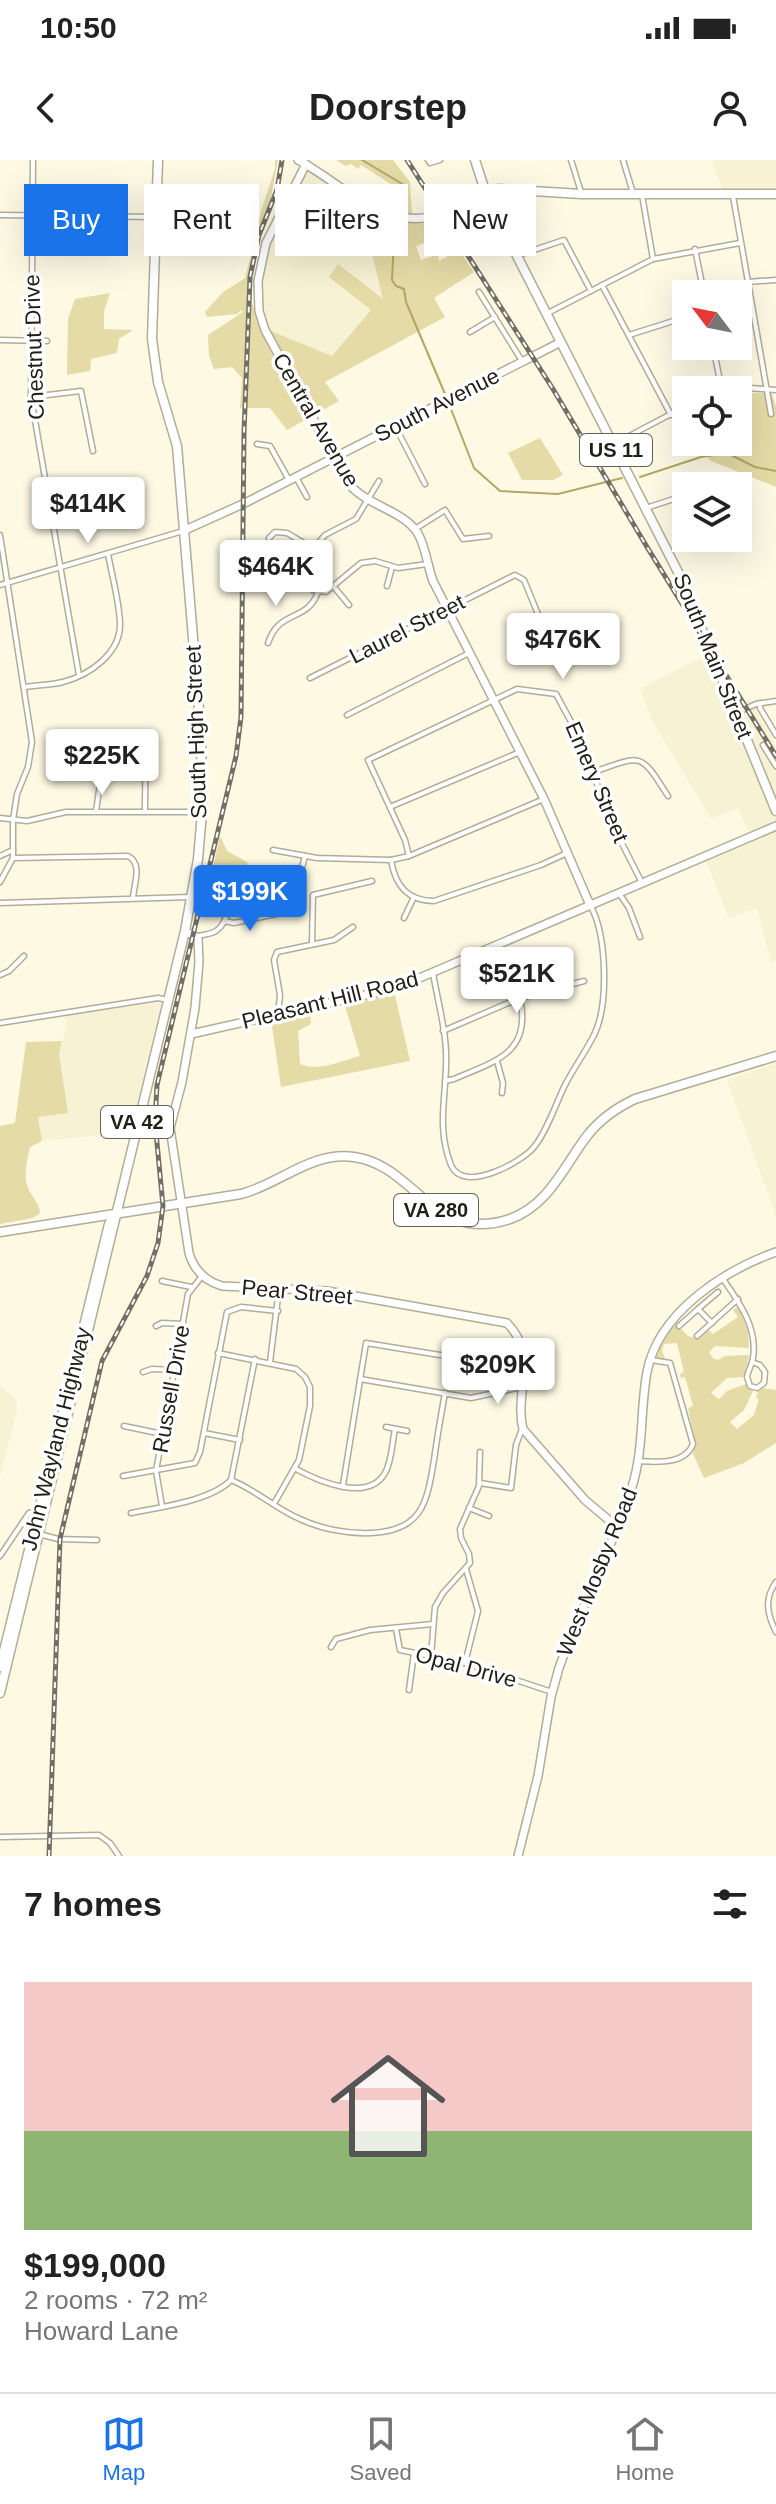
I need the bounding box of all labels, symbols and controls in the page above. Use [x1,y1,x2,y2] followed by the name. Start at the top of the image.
[40,11,117,44] text: 10:50
[24,86,68,130] icon: back
[708,86,752,130] icon: person
[309,87,467,128] text: Doorstep
[24,184,128,256] chip: Buy
[144,184,259,256] chip: Rent
[275,184,408,256] chip: Filters
[424,184,536,256] chip: New
[19,274,49,420] street label: Chestnut Drive
[672,280,752,360] north arrow
[672,280,752,552] map controls
[268,349,364,491] street label: Central Avenue
[370,363,504,447] street label: South Avenue
[672,376,752,456] button: locate
[580,434,652,466] road number: US 11
[672,472,752,552] button: layers
[32,477,144,545] pin: $414K
[50,488,126,518] text: $414K
[220,540,332,608] pin: $464K
[238,551,314,581] text: $464K
[668,570,758,742] street label: South Main Street
[345,589,469,669] street label: Laurel Street
[507,613,619,681] pin: $476K
[525,624,601,654] text: $476K
[180,645,212,819] street label: South High Street
[560,718,634,846] street label: Emery Street
[46,729,158,797] pin: $225K
[64,740,140,770] text: $225K
[194,865,306,933] pin: $199K
[212,876,288,906] text: $199K
[461,947,573,1015] pin: $521K
[479,958,555,988] text: $521K
[239,966,421,1034] street label: Pleasant Hill Road
[101,1106,173,1138] road number: VA 42
[394,1194,478,1226] road number: VA 280
[240,1275,354,1309] street label: Pear Street
[147,1323,195,1455] street label: Russell Drive
[16,1325,96,1553] street label: John Wayland Highway
[442,1338,554,1406] pin: $209K
[460,1349,536,1379] text: $209K
[552,1484,642,1660] street label: West Mosby Road
[413,1641,519,1693] street label: Opal Drive
[708,1882,752,1926] icon: filters
[24,1885,162,1923] text: 7 homes
[316,2034,460,2178] icon: home
[24,2246,166,2284] text: $199,000
[24,2285,208,2315] text: 2 rooms · 72 m²
[24,2316,179,2346] text: Howard Lane
[102,2412,146,2486] tab: Map
[349,2412,412,2486] tab: Saved
[615,2412,674,2486] tab: Home

